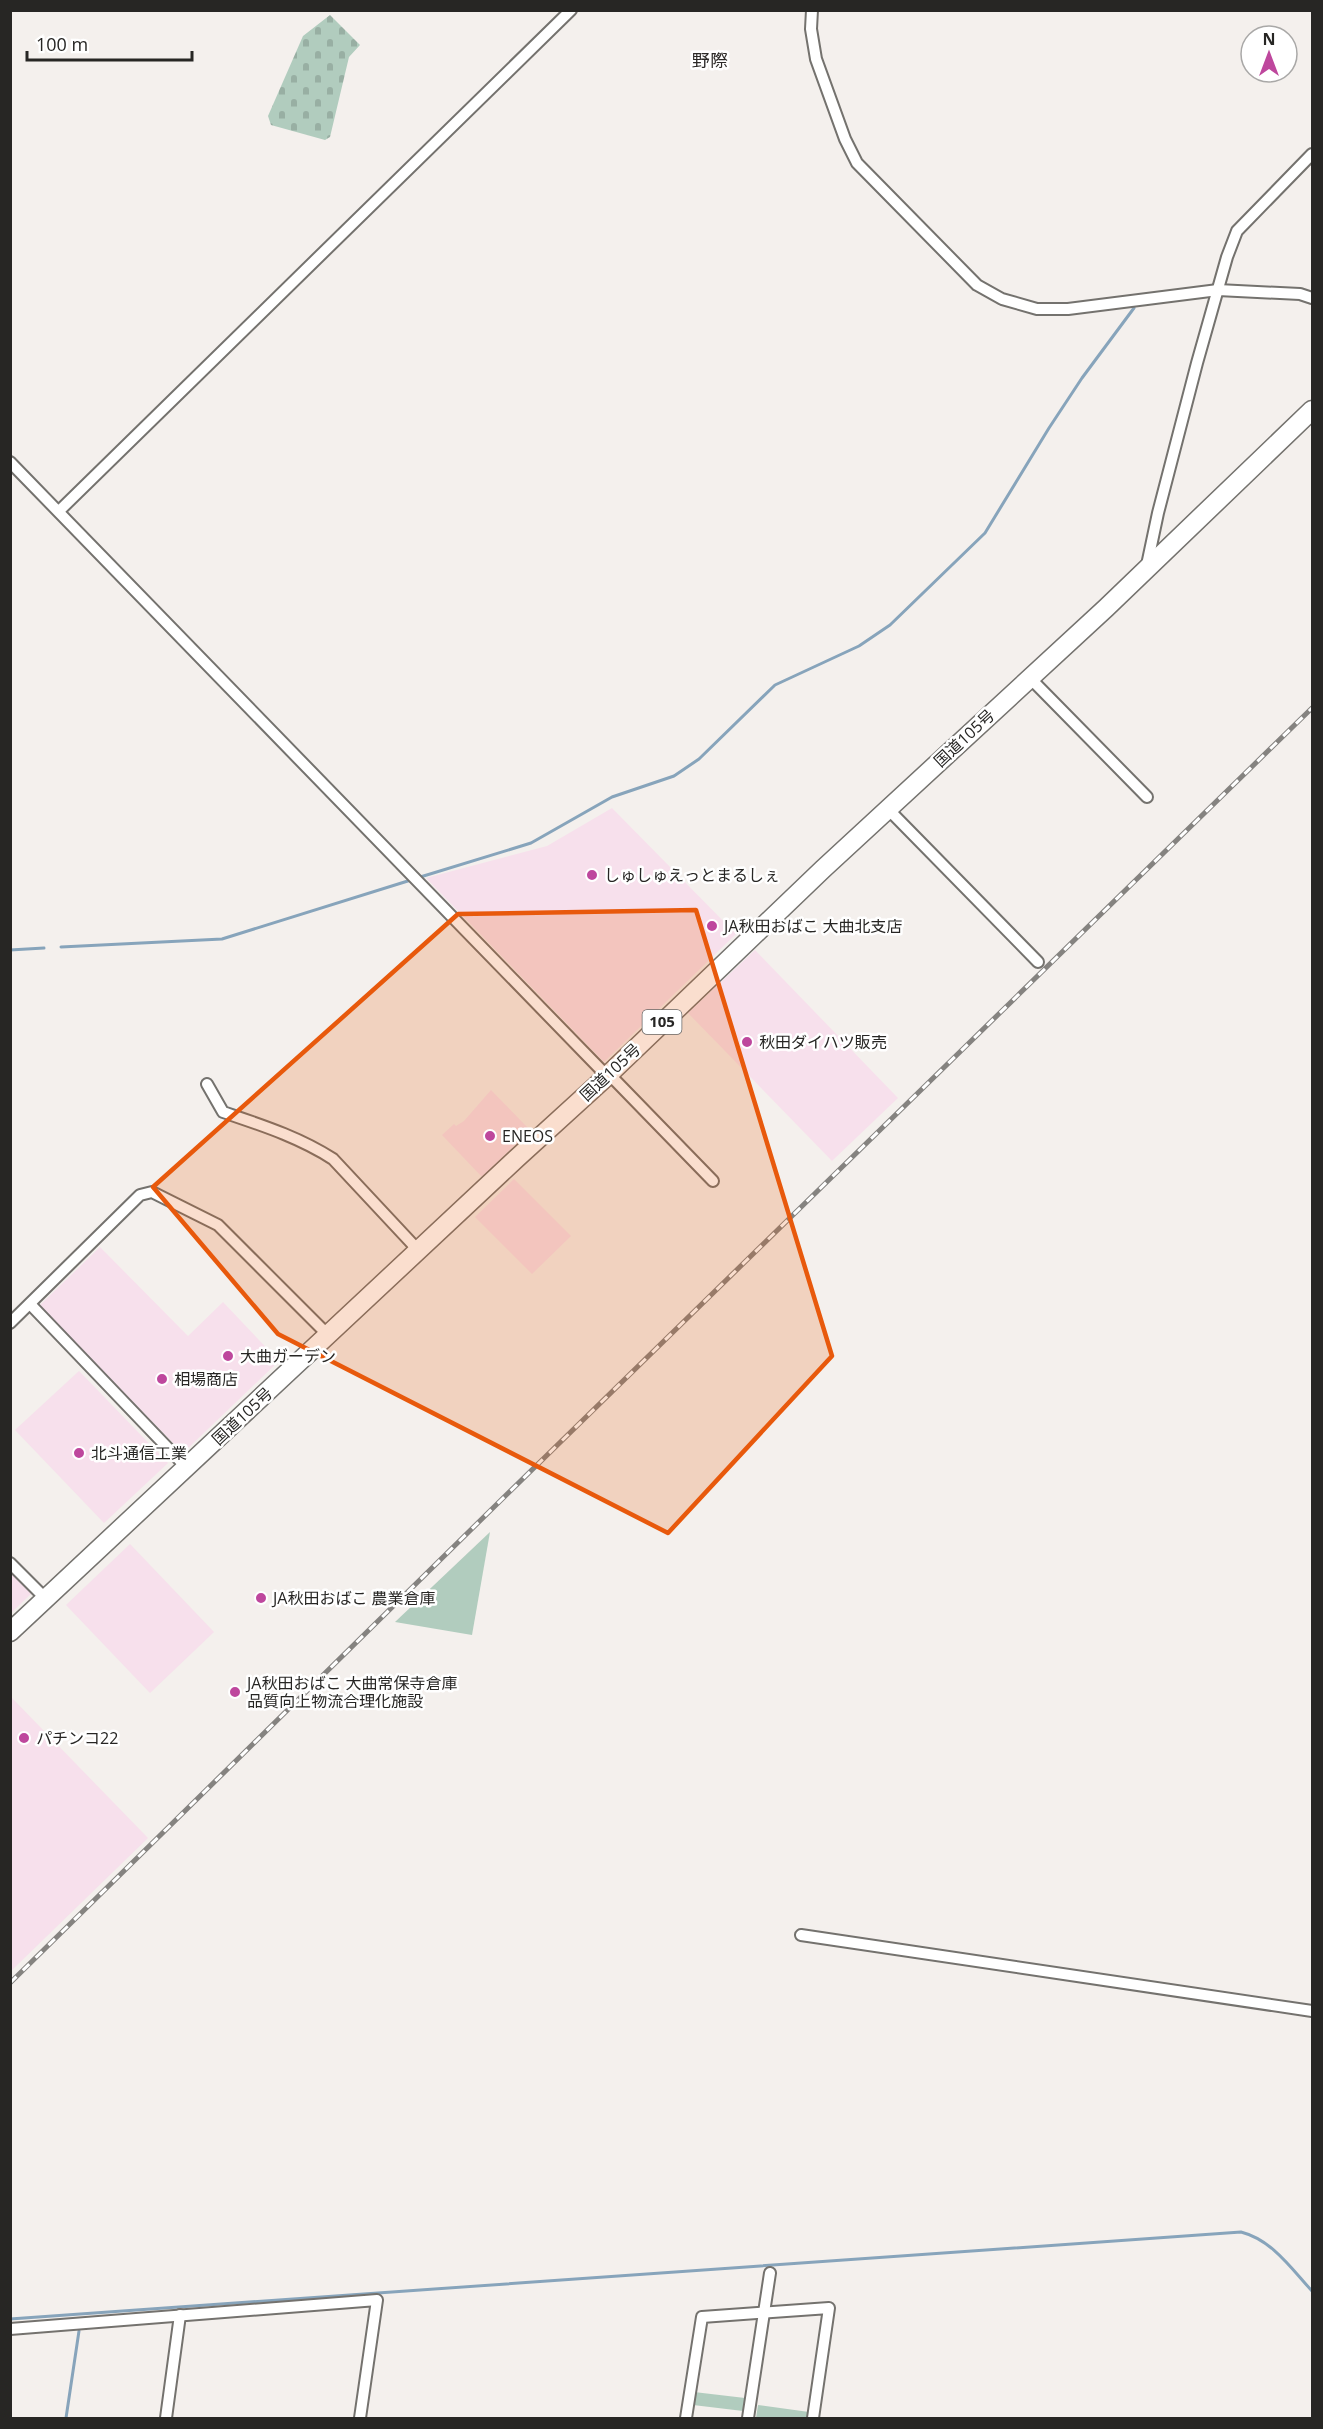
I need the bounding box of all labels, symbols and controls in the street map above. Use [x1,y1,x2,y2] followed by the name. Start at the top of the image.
[27,24,192,62] scale bar
[1239,24,1299,84] north arrow
[1262,28,1276,50] text: N
[36,32,88,56] text: 100 m
[692,48,728,72] district label: 野際
[929,704,999,772] street label: 国道105号
[604,864,780,886] place label: しゅしゅえっとまるしぇ
[585,868,599,882] marker: しゅしゅえっとまるしぇ
[722,915,903,937] place label: JA秋田おばこ 大曲北支店
[705,919,719,933] marker: JA秋田おばこ 大曲北支店
[642,1010,682,1034] road number: 105
[759,1031,887,1053] place label: 秋田ダイハツ販売
[740,1035,754,1049] marker: 秋田ダイハツ販売
[575,1038,645,1106] street label: 国道105号
[502,1125,553,1147] place label: ENEOS
[483,1129,497,1143] marker: ENEOS
[240,1345,336,1367] place label: 大曲ガーデン
[221,1349,235,1363] marker: 大曲ガーデン
[174,1368,238,1390] place label: 相場商店
[155,1372,169,1386] marker: 相場商店
[207,1382,277,1450] street label: 国道105号
[91,1442,187,1464] place label: 北斗通信工業
[72,1446,86,1460] marker: 北斗通信工業
[271,1587,436,1609] place label: JA秋田おばこ 農業倉庫
[254,1591,268,1605] marker: JA秋田おばこ 農業倉庫
[245,1672,458,1712] place label: JA秋田おばこ 大曲常保寺倉庫 品質向上物流合理化施設
[228,1685,242,1699] marker: JA秋田おばこ 大曲常保寺倉庫 品質向上物流合理化施設
[36,1727,118,1749] place label: パチンコ22
[17,1731,31,1745] marker: パチンコ22

